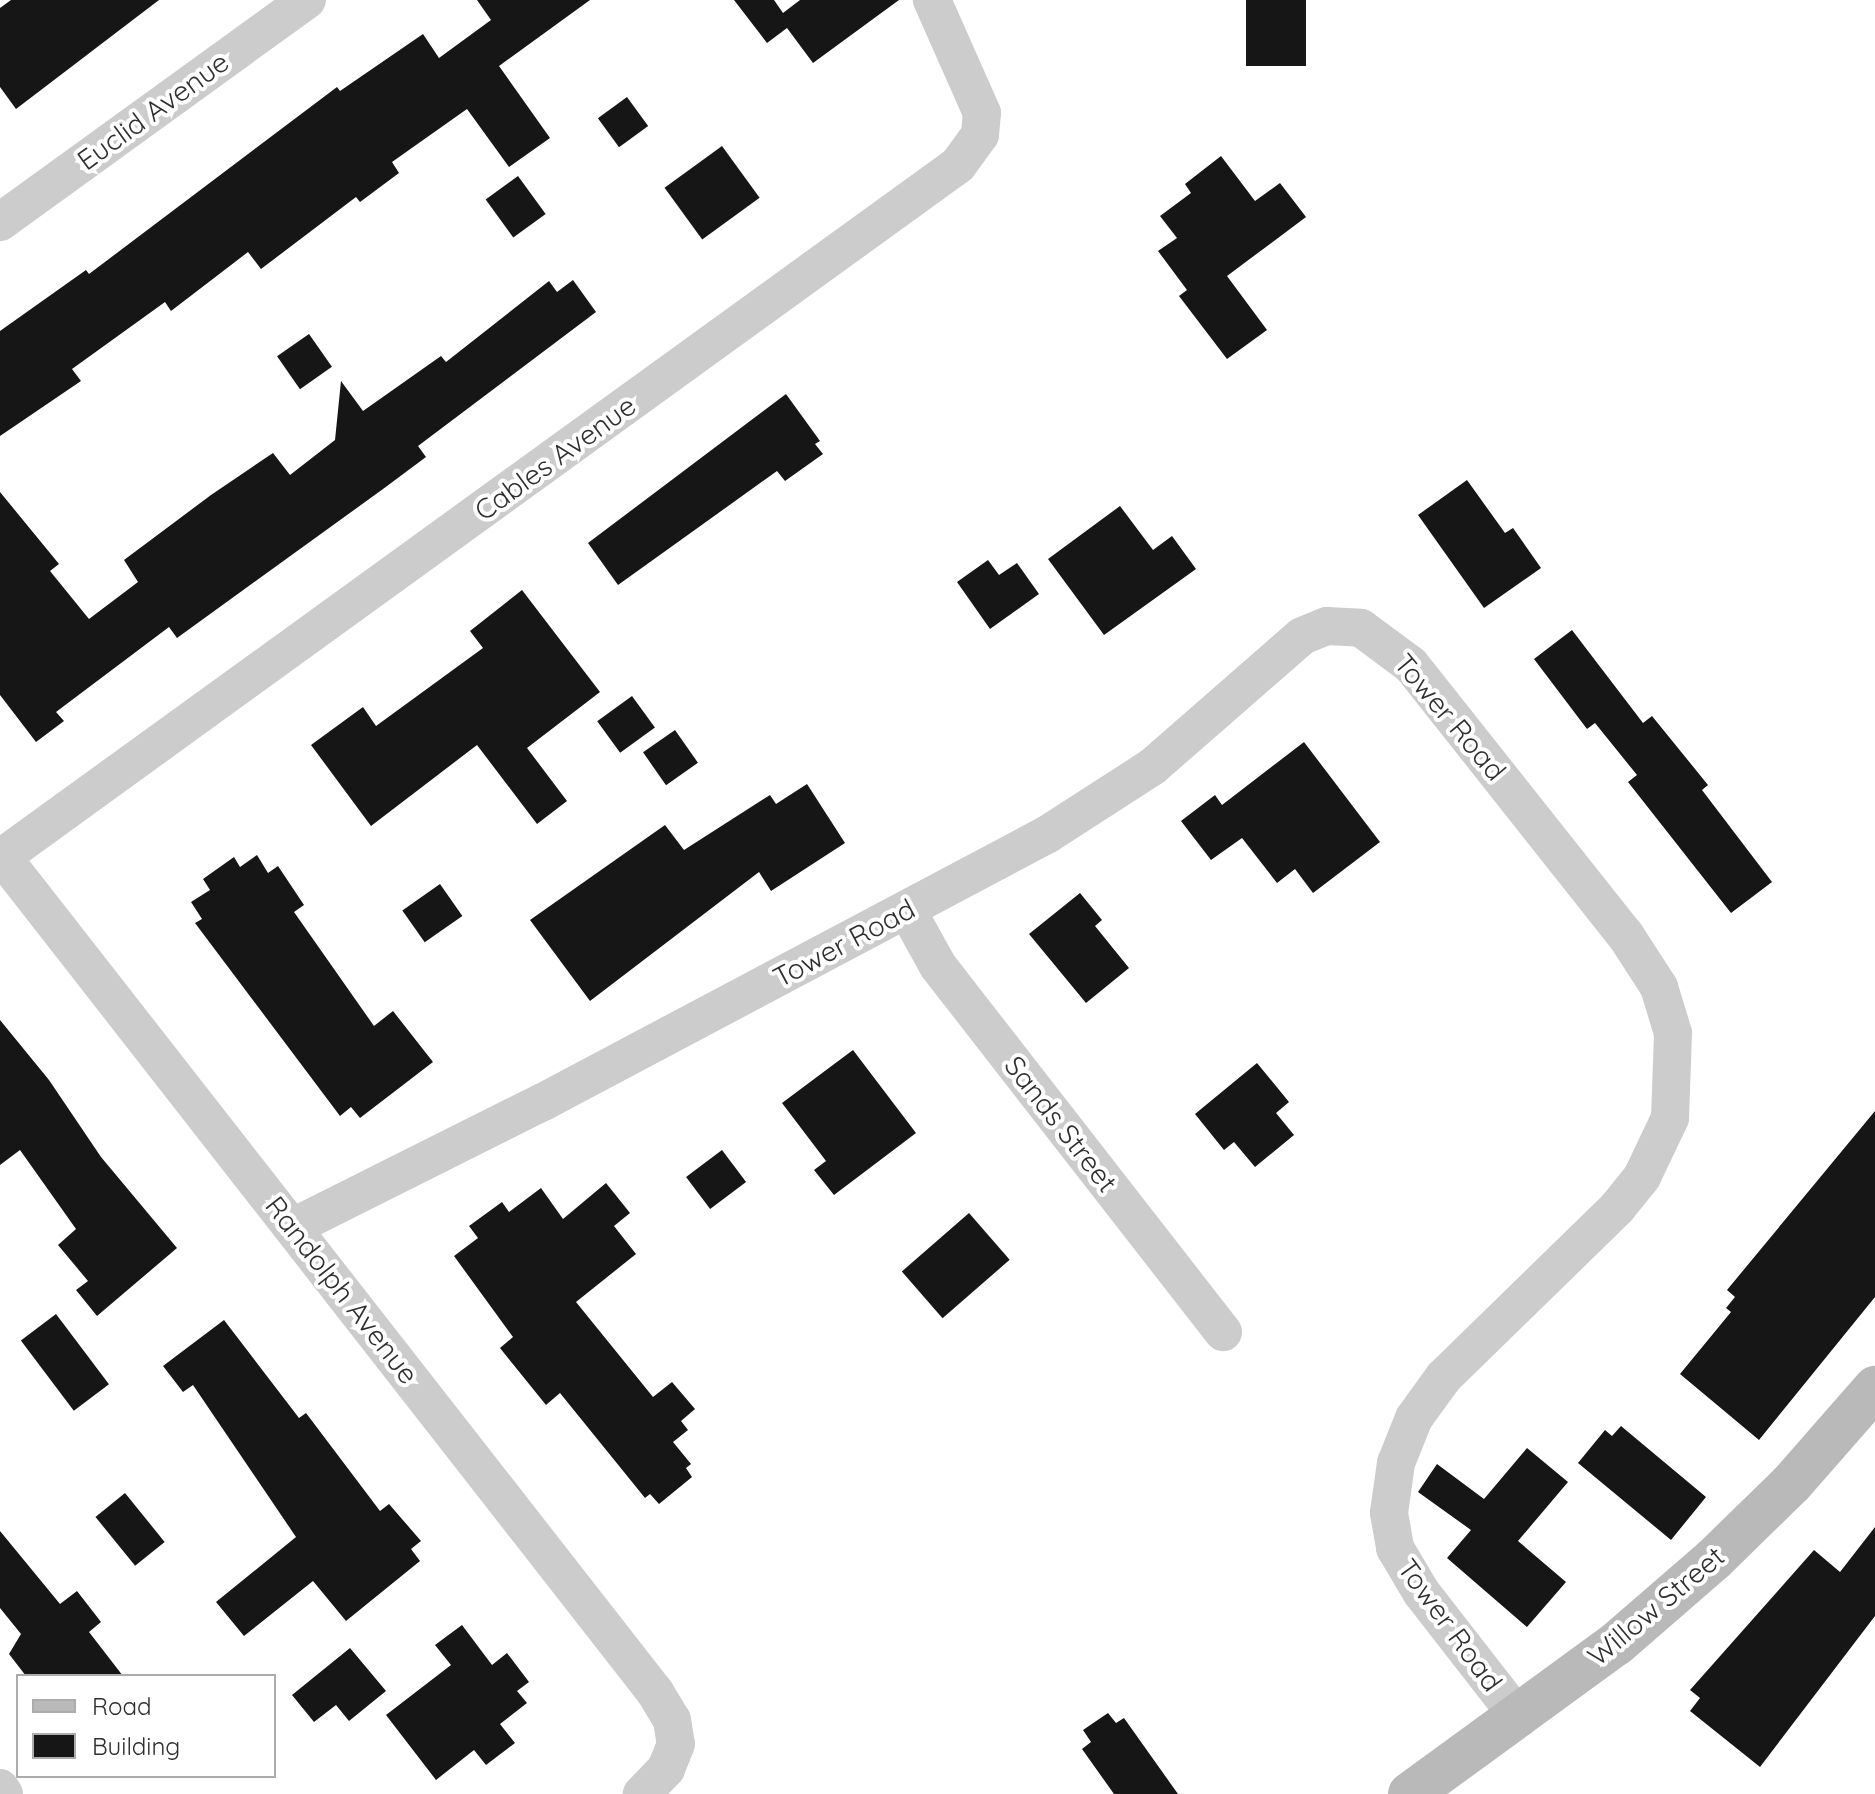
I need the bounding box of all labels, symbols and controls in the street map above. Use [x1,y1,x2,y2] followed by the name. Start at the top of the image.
[71,45,235,177] street label: Euclid Avenue
[468,388,642,528] street label: Cables Avenue
[1387,647,1513,787] street label: Tower Road
[768,892,920,994] street label: Tower Road
[998,1049,1124,1199] street label: Sands Street
[258,1190,426,1390] street label: Randolph Avenue
[1581,1539,1731,1673] street label: Willow Street
[1391,1552,1509,1698] street label: Tower Road
[16,1674,276,1778] legend
[92,1691,152,1721] text: Road
[92,1731,180,1761] text: Building

